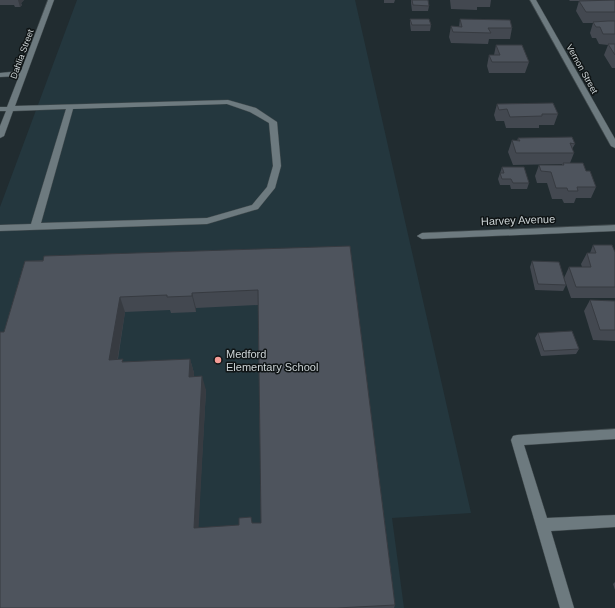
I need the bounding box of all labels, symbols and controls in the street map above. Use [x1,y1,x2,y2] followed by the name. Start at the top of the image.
[8,27,36,80] street label: Dahlia Street
[564,43,600,96] street label: Vernon Street
[481,213,555,227] street label: Harvey Avenue
[226,348,318,373] place label: Medford Elementary School
[213,355,223,365] marker: Medford Elementary School

